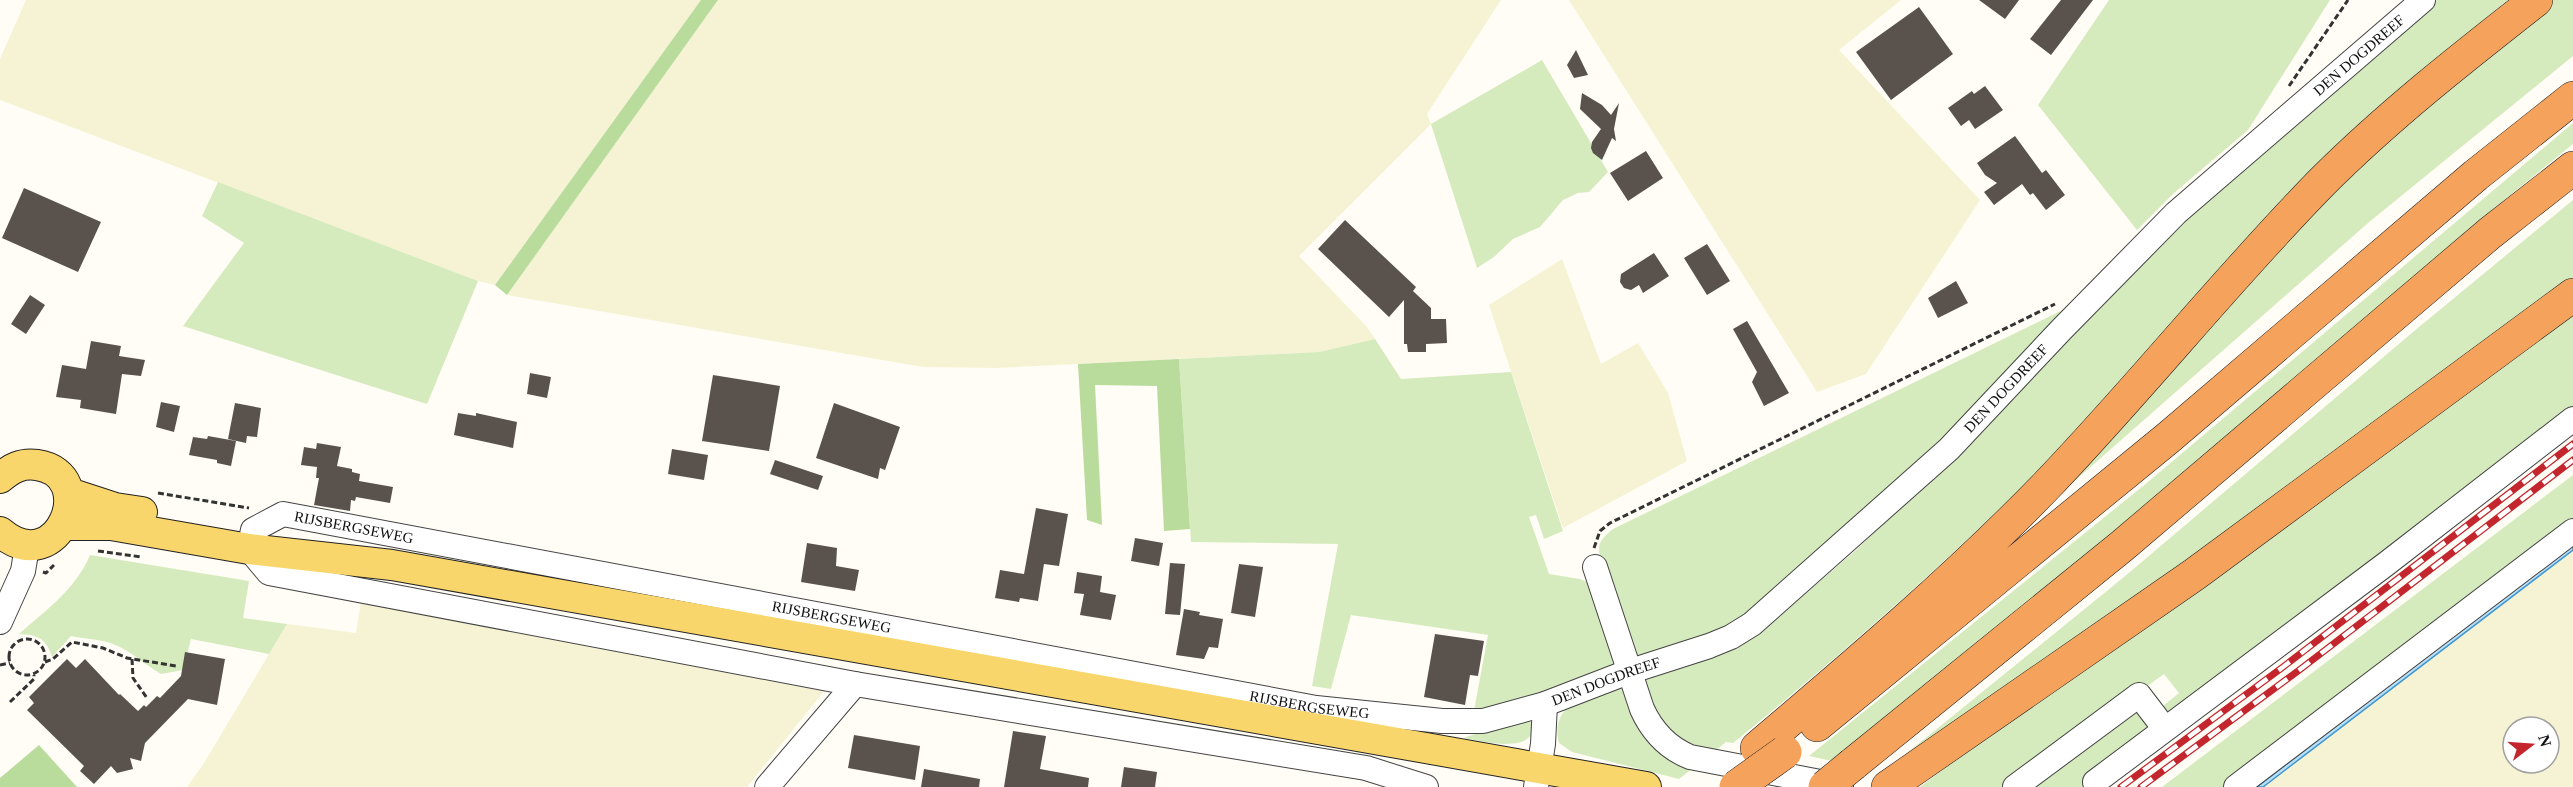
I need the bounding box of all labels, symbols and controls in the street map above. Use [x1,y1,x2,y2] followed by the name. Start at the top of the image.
[2310,12,2408,99] street label: DEN DOGDREEF
[1961,341,2051,436] street label: DEN DOGDREEF
[293,508,415,546] street label: RIJSBERGSEWEG
[771,598,893,636] street label: RIJSBERGSEWEG
[1549,654,1662,709] street label: DEN DOGDREEF
[1248,688,1370,721] street label: RIJSBERGSEWEG
[2501,715,2561,775] north arrow
[2535,733,2555,749] text: N

